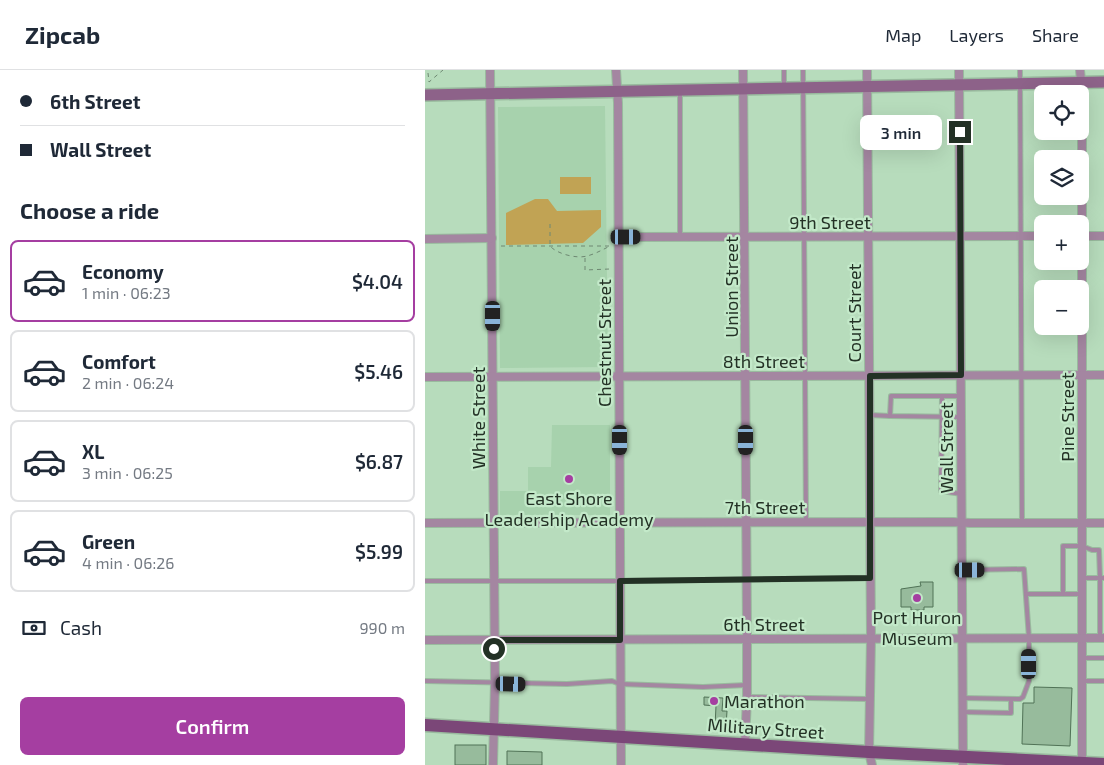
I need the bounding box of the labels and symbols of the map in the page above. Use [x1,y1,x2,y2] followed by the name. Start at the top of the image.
[860,114,943,150] callout: 3 min
[949,121,971,143] route end
[789,211,871,233] street label: 9th Street
[611,230,641,245] car
[720,236,742,338] street label: Union Street
[843,263,865,362] street label: Court Street
[593,279,615,407] street label: Chestnut Street
[485,301,500,331] car
[723,350,805,372] street label: 8th Street
[467,367,489,469] street label: White Street
[1056,372,1078,462] street label: Pine Street
[935,402,957,494] street label: Wall Street
[612,425,627,455] car
[738,425,753,455] car
[563,473,575,485] marker: East Shore Leadership Academy
[484,487,654,530] place label: East Shore Leadership Academy
[725,496,805,518] street label: 7th Street
[955,563,985,578] car
[911,592,923,604] marker: Port Huron Museum
[873,606,961,649] place label: Port Huron Museum
[723,613,805,635] street label: 6th Street
[483,638,505,660] route start
[1021,649,1036,679] car
[495,676,526,692] car
[724,690,805,712] place label: Marathon
[708,695,720,707] marker: Marathon
[707,713,825,743] street label: Military Street

